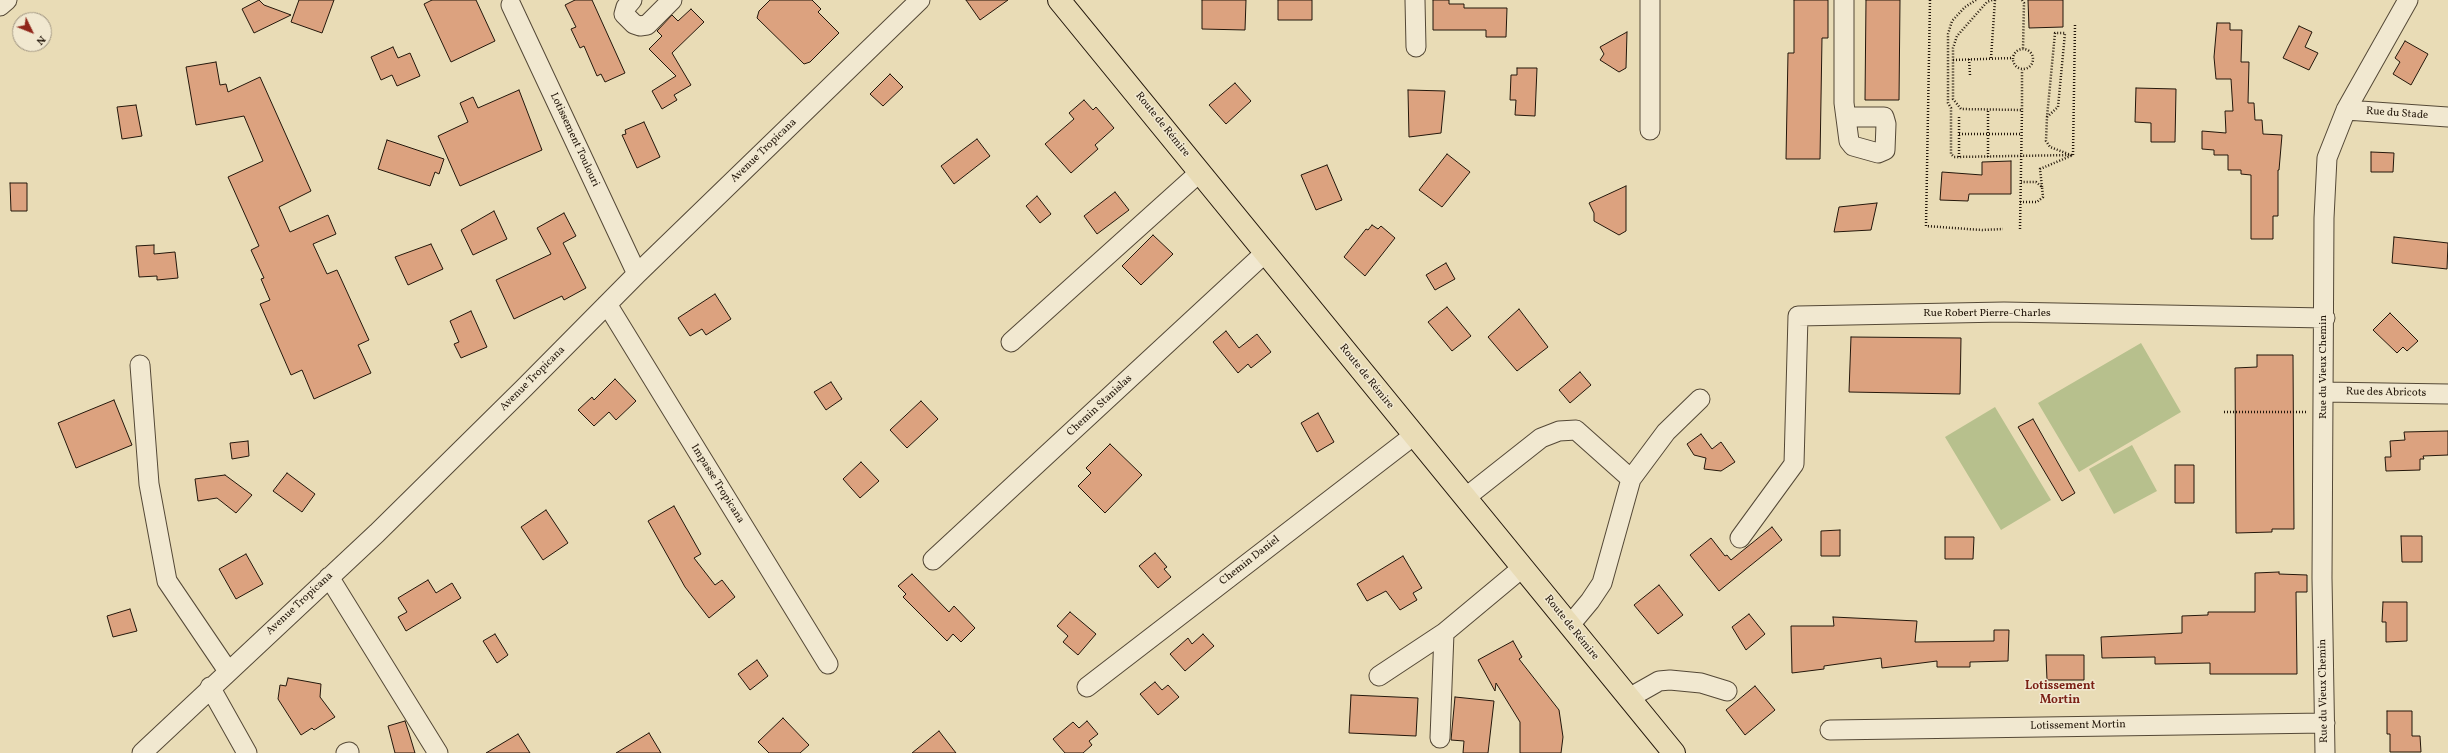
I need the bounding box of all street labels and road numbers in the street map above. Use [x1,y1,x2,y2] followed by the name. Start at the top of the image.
[1132,90,1192,160] street label: Route de Rémire
[546,91,602,189] street label: Lotissement Toulouri
[2365,105,2429,123] street label: Rue du Stade
[728,116,800,186] street label: Avenue Tropicana
[1923,307,2051,321] street label: Rue Robert Pierre-Charles
[2317,315,2331,419] street label: Rue du Vieux Chemin
[1336,342,1396,412] street label: Route de Rémire
[498,344,568,414] street label: Avenue Tropicana
[1065,372,1135,440] street label: Chemin Stanislas
[2346,386,2426,400] street label: Rue des Abricots
[687,442,747,526] street label: Impasse Tropicana
[1217,533,1283,589] street label: Chemin Daniel
[264,570,336,638] street label: Avenue Tropicana
[1541,593,1601,663] street label: Route de Rémire
[2316,639,2332,743] street label: Rue du Vieux Chemin
[2030,719,2126,733] street label: Lotissement Mortin

